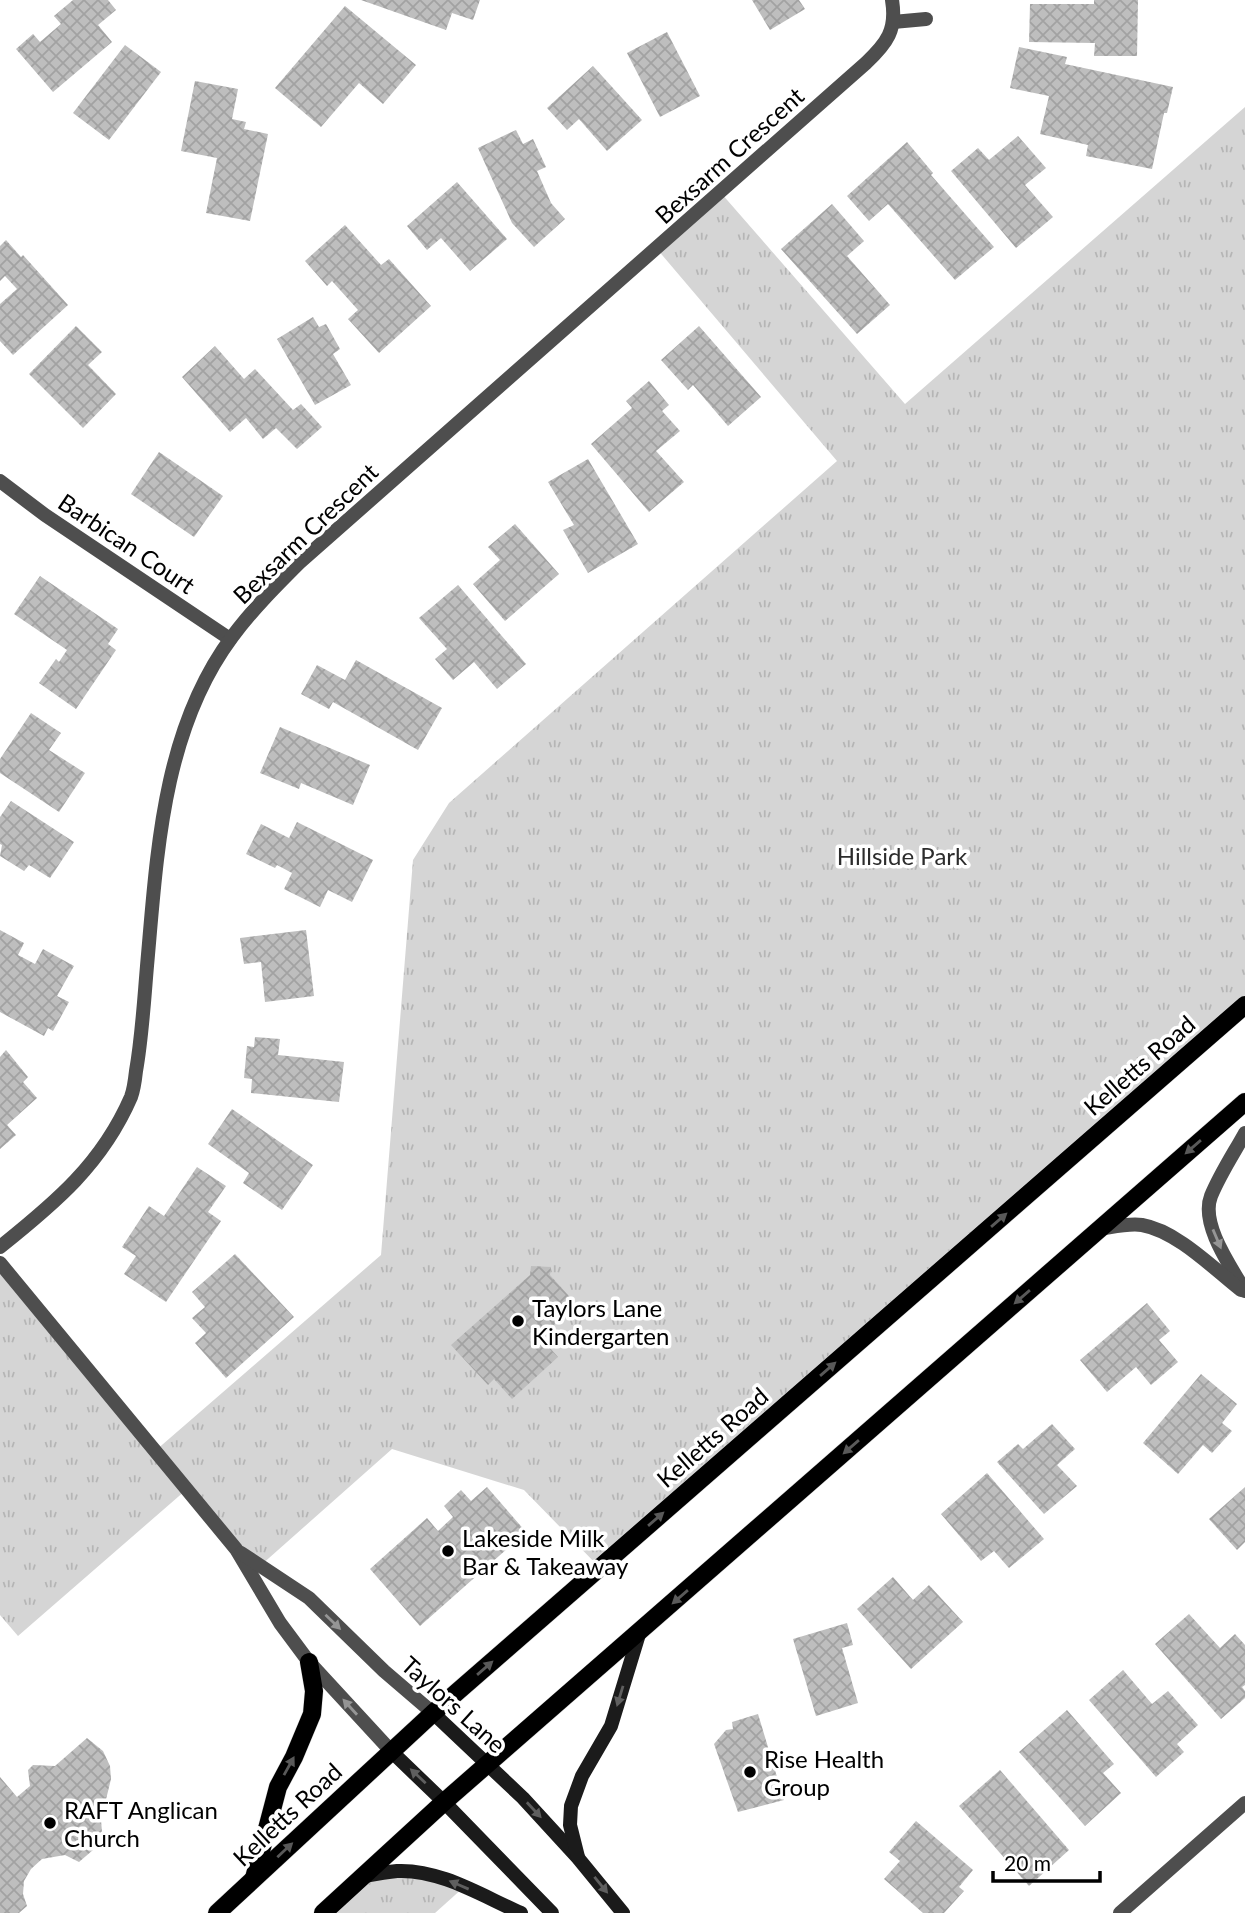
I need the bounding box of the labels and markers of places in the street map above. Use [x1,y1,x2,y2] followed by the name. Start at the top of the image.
[532,1293,669,1350] place label: Taylors Lane Kindergarten
[510,1313,526,1329] marker: Taylors Lane Kindergarten
[462,1523,629,1580] place label: Lakeside Milk Bar & Takeaway
[440,1543,456,1559] marker: Lakeside Milk Bar & Takeaway
[764,1744,884,1801] place label: Rise Health Group
[742,1764,758,1780] marker: Rise Health Group
[64,1795,218,1852] place label: RAFT Anglican Church
[42,1815,58,1831] marker: RAFT Anglican Church

